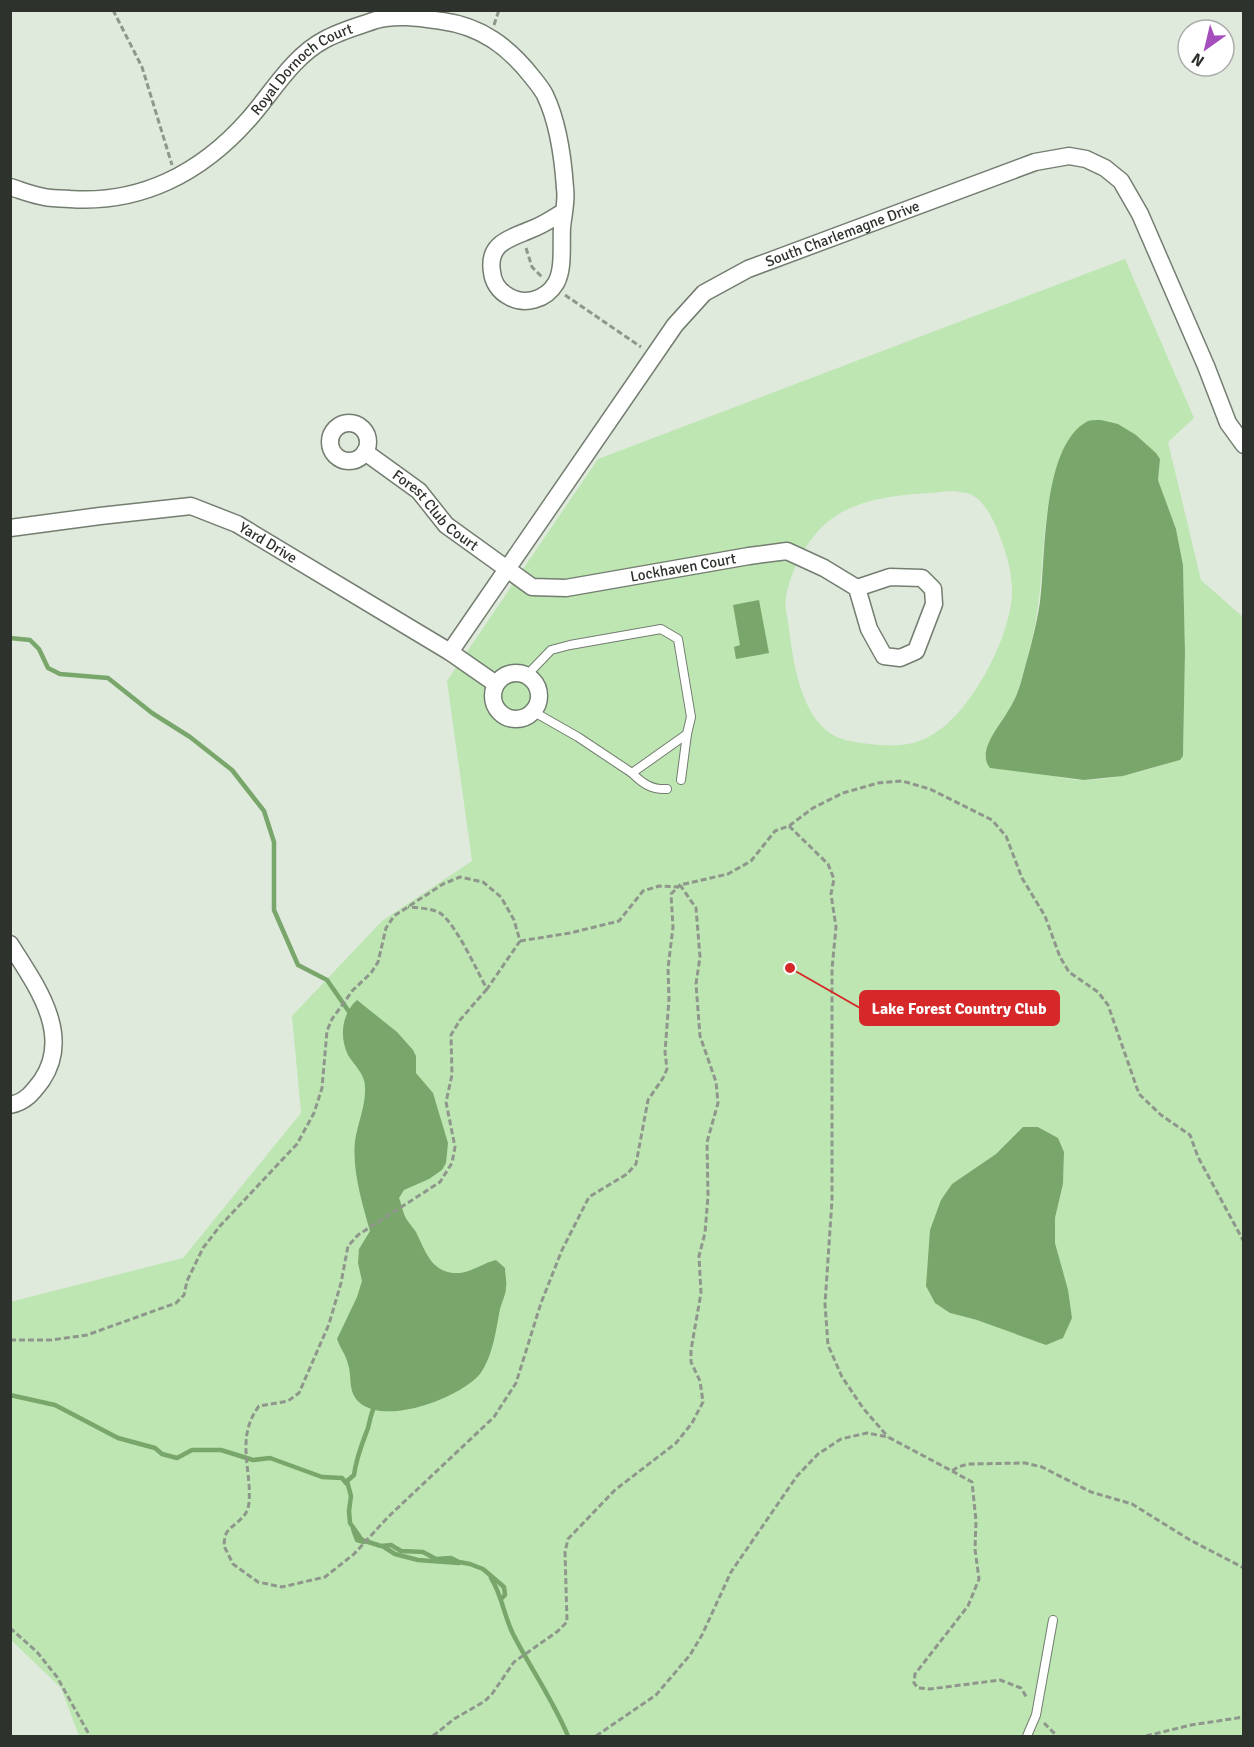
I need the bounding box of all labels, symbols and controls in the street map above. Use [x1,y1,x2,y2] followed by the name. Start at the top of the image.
[1176,18,1236,78] north arrow
[247,20,355,119] street label: Royal Dornoch Court
[1188,48,1208,71] text: N
[763,197,922,271] street label: South Charlemagne Drive
[389,466,482,554] street label: Forest Club Court
[236,518,300,567] street label: Yard Drive
[629,549,737,586] street label: Lockhaven Court
[860,991,1059,1025] callout: Lake Forest Country Club
[872,999,1047,1019] text: Lake Forest Country Club

